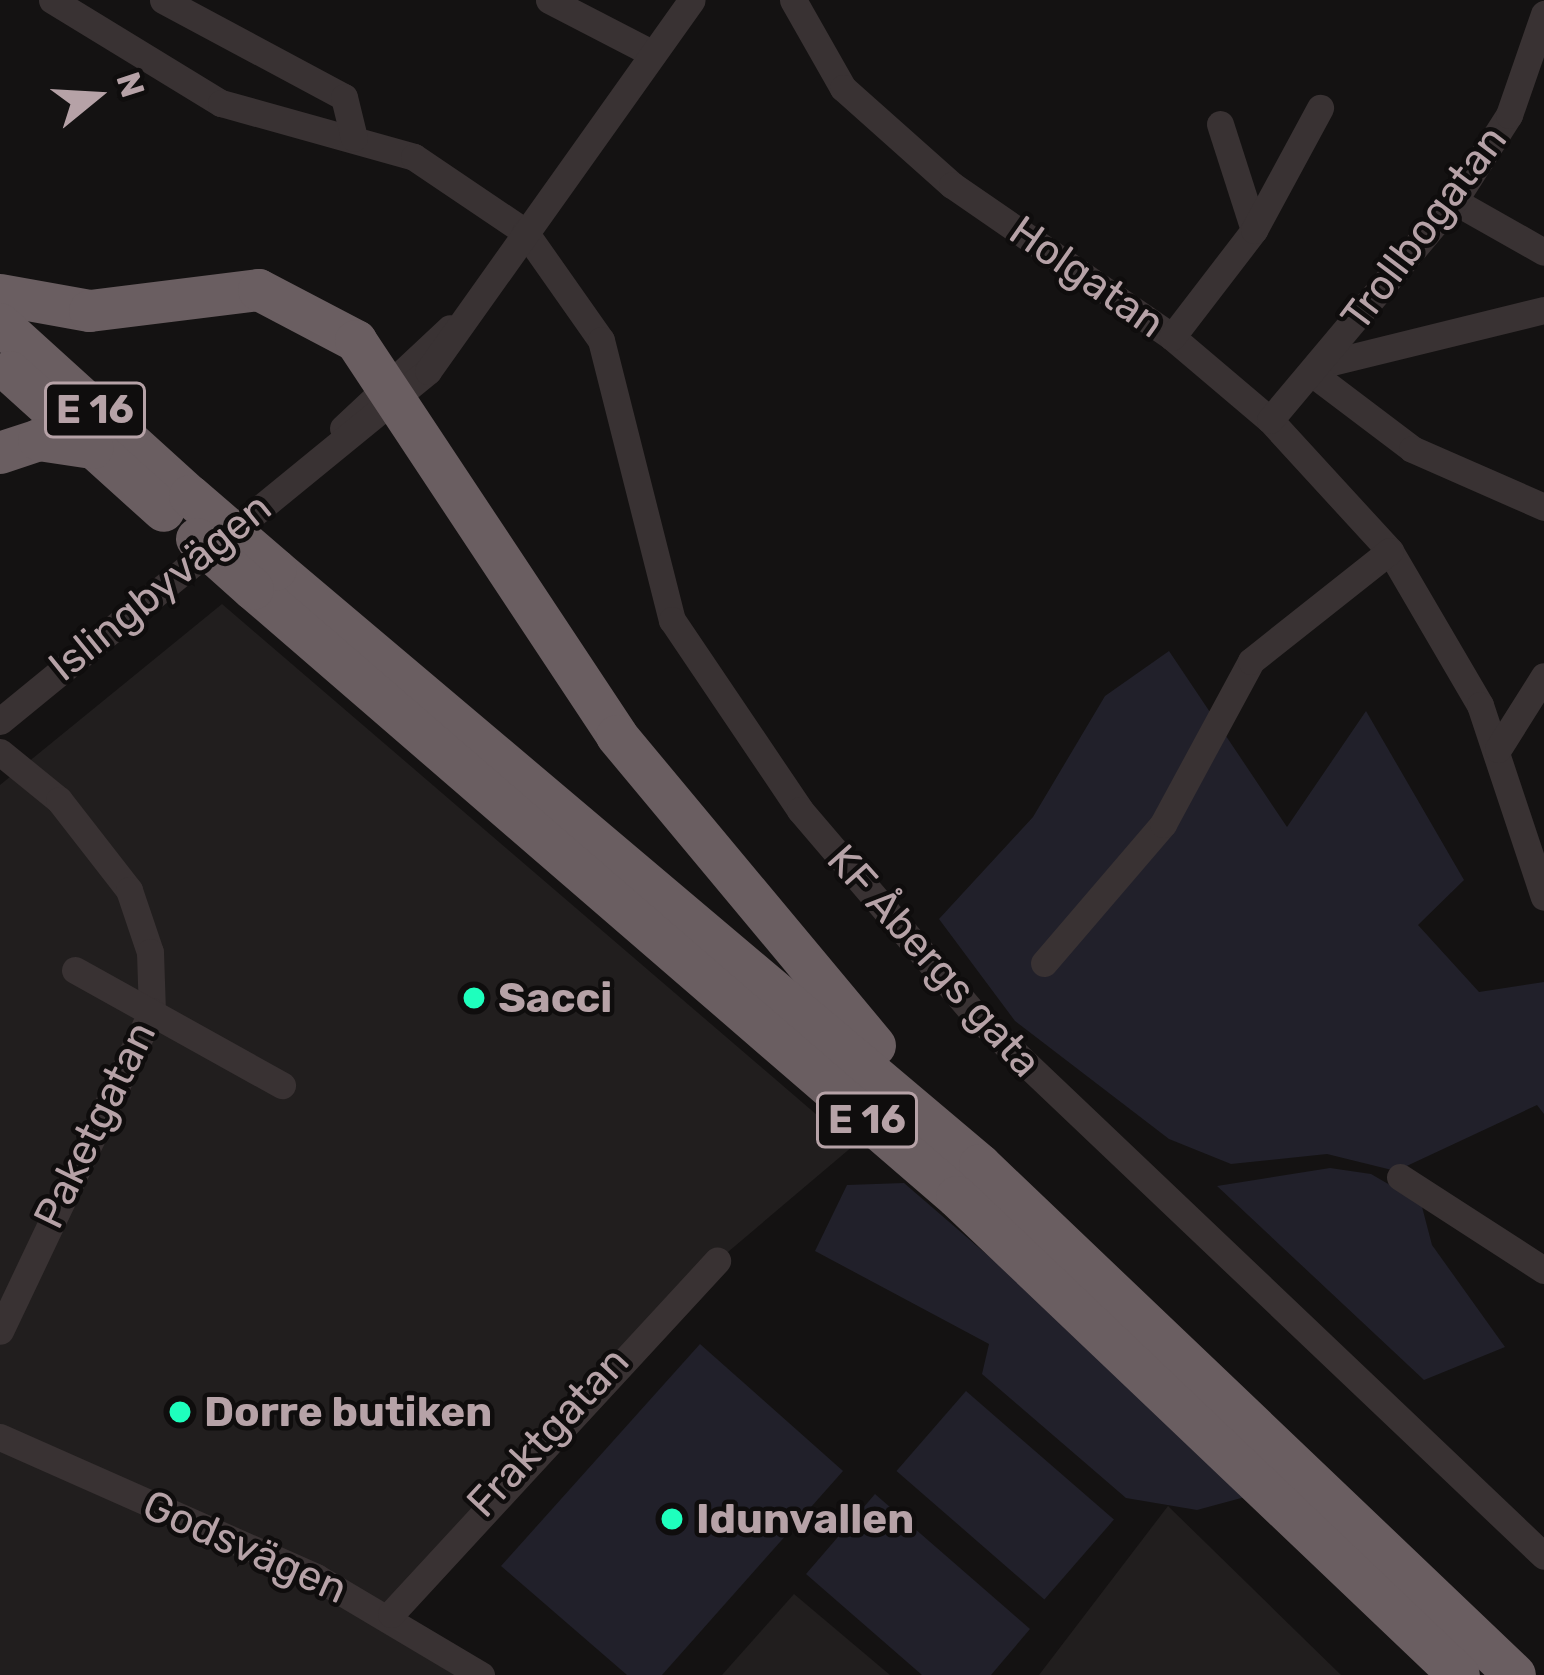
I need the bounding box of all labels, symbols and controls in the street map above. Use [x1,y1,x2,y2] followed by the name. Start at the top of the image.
[36,36,156,156] north arrow
[108,67,153,102] text: N
[1331,116,1517,340] street label: Trollbogatan
[1000,205,1174,349] street label: Holgatan
[44,377,146,443] road number: E 16
[39,482,281,692] street label: Islingbyvägen
[816,834,1052,1088] street label: KF Åbergs gata
[498,973,612,1023] place label: Sacci
[461,985,487,1011] marker: Sacci
[23,1014,167,1236] street label: Paketgatan
[816,1087,918,1153] road number: E 16
[457,1337,639,1527] street label: Fraktgatan
[204,1387,492,1437] place label: Dorre butiken
[167,1399,193,1425] marker: Dorre butiken
[135,1480,355,1614] street label: Godsvägen
[696,1494,914,1544] place label: Idunvallen
[659,1506,685,1532] marker: Idunvallen

